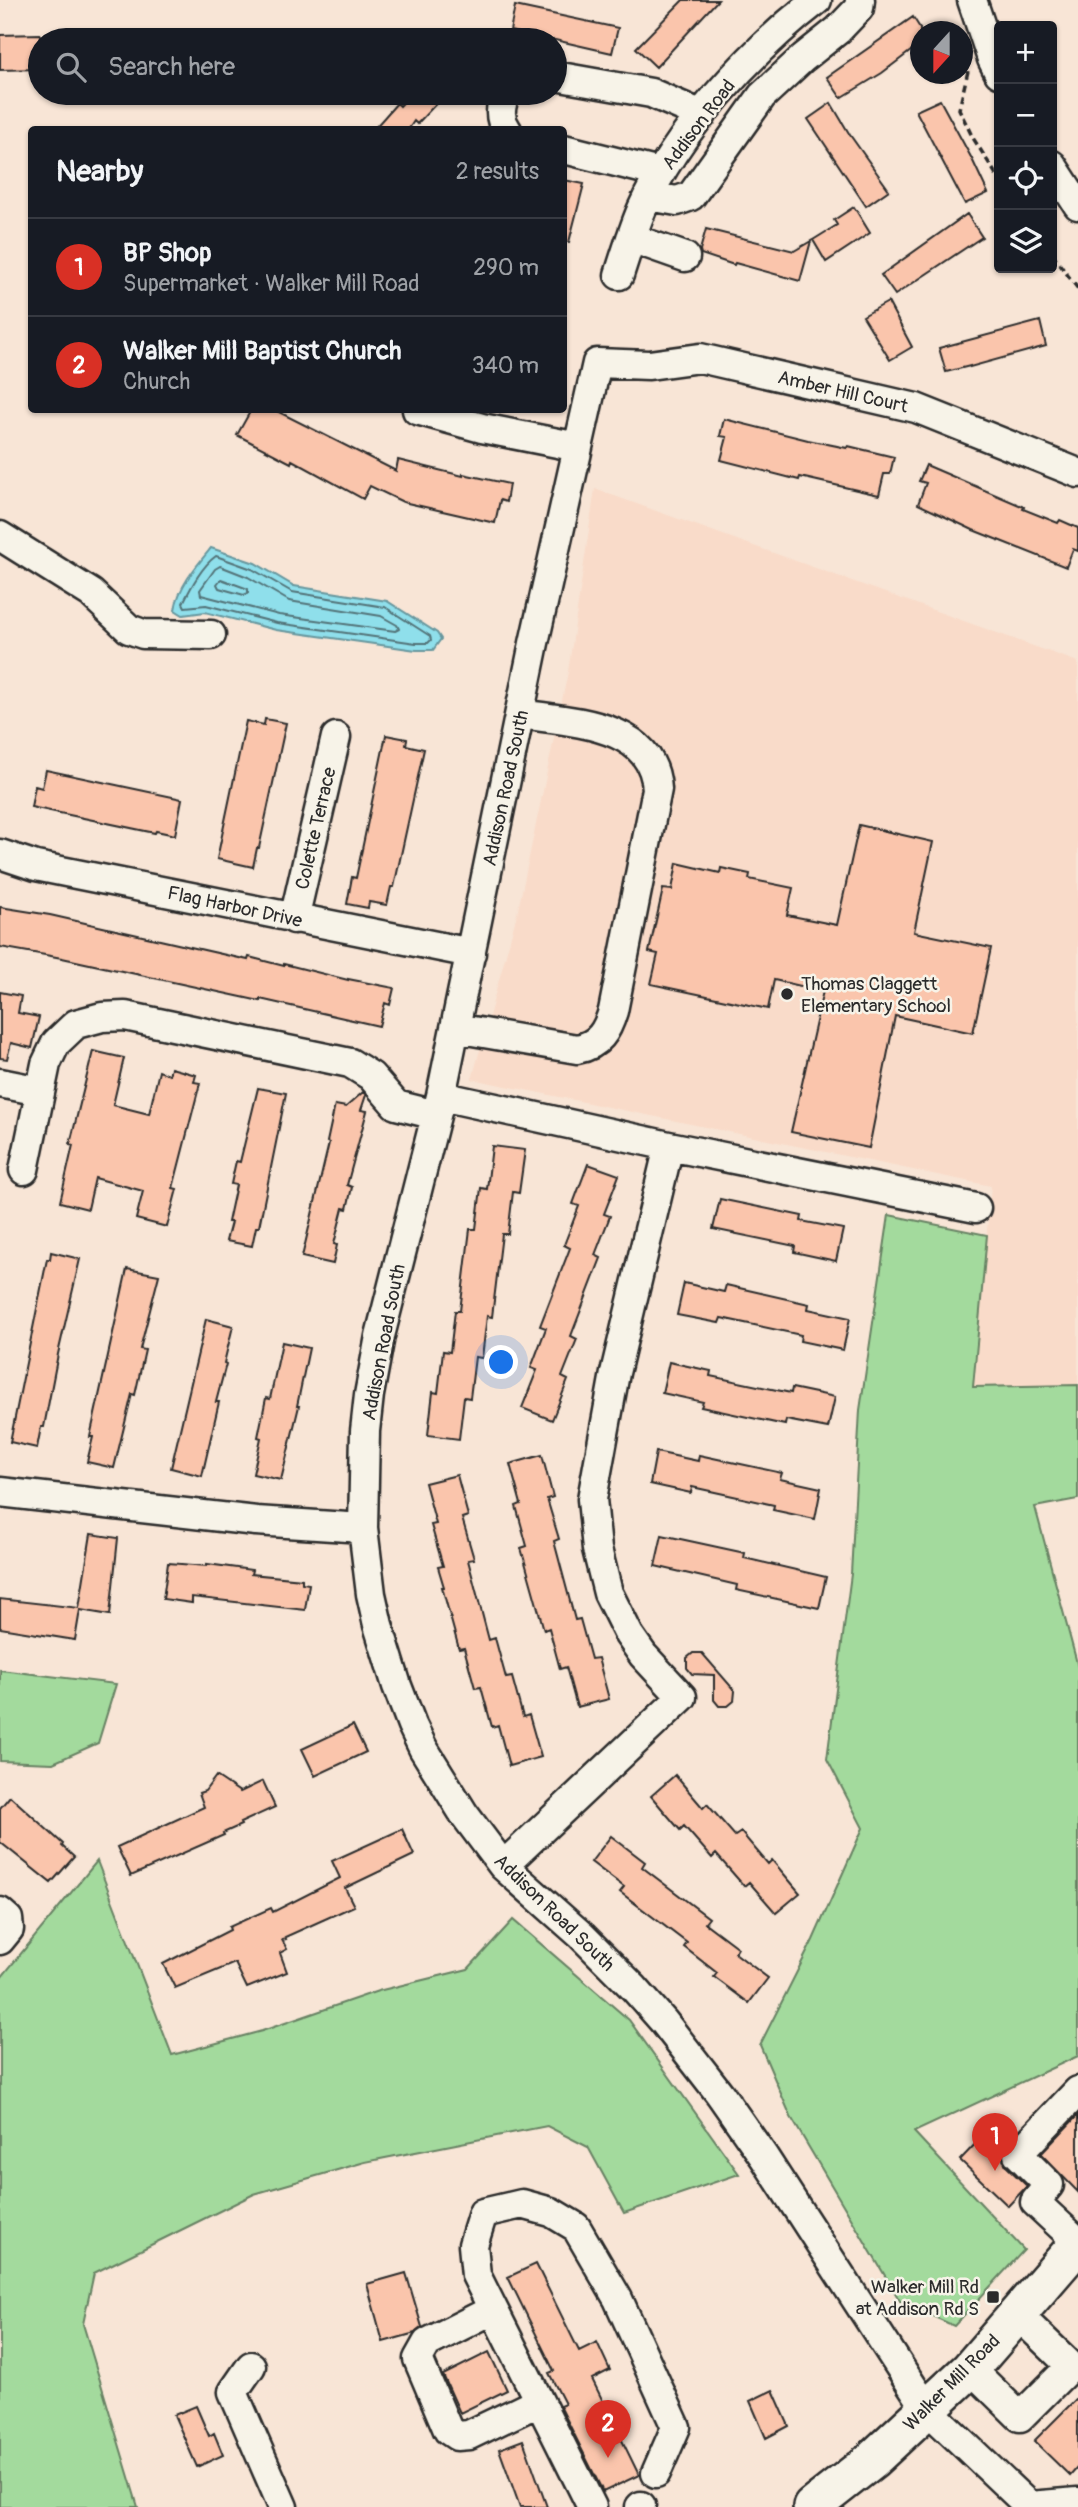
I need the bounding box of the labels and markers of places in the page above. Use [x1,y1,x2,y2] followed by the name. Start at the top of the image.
[801,972,951,1018] place label: Thomas Claggett Elementary School
[779,986,795,1002] marker: Thomas Claggett Elementary School
[972,2113,1018,2171] pin: 1
[856,2275,979,2321] place label: Walker Mill Rd at Addison Rd S
[985,2289,1001,2305] marker: Walker Mill Rd at Addison Rd S
[585,2400,631,2458] pin: 2

